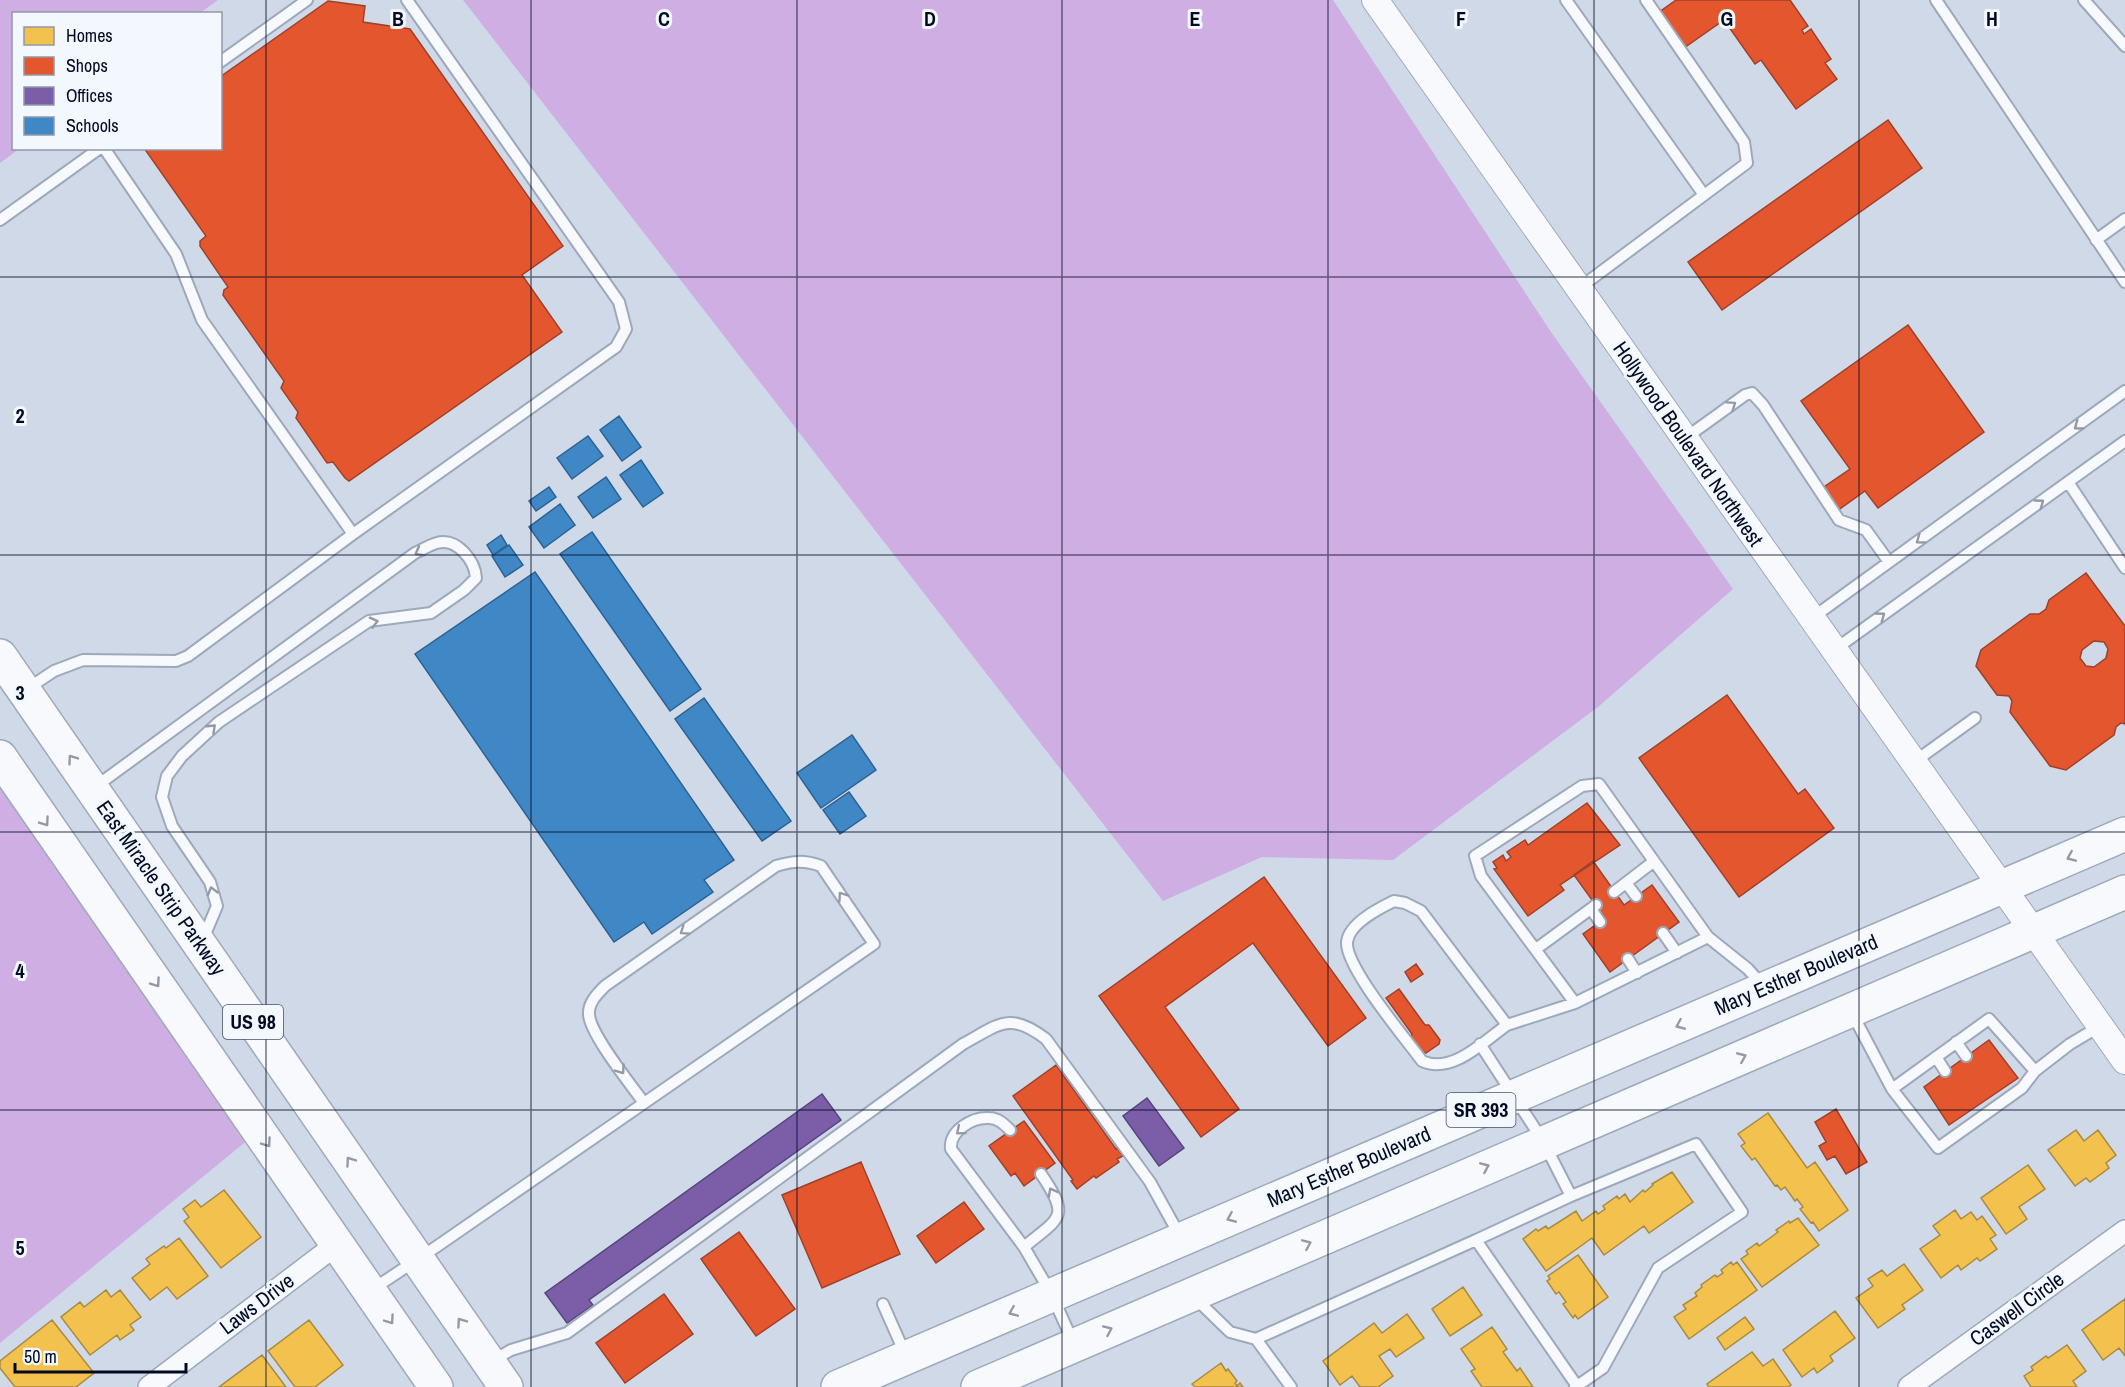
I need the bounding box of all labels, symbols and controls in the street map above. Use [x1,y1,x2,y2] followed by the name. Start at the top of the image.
[392,5,404,32] text: B
[658,5,670,32] text: C
[924,5,936,32] text: D
[1190,5,1201,32] text: E
[1456,5,1466,32] text: F
[1721,5,1733,32] text: G
[1986,5,1998,32] text: H
[12,12,222,150] legend
[66,23,113,48] text: Homes
[66,53,108,78] text: Shops
[66,83,113,108] text: Offices
[66,113,119,138] text: Schools
[1607,335,1770,552] street label: Hollywood Boulevard Northwest
[1725,401,1736,412] one-way arrow
[15,402,25,429] text: 2
[2073,418,2084,429] one-way arrow
[2033,499,2044,510] one-way arrow
[1915,533,1926,544] one-way arrow
[415,545,425,556] one-way arrow
[1875,612,1886,623] one-way arrow
[369,616,379,629] one-way arrow
[15,679,25,706] text: 3
[206,724,216,735] one-way arrow
[68,755,79,766] one-way arrow
[90,794,233,981] street label: East Miracle Strip Parkway
[38,816,49,827] one-way arrow
[2067,850,2078,862] one-way arrow
[207,886,219,897] one-way arrow
[838,891,849,902] one-way arrow
[680,924,691,935] one-way arrow
[1710,927,1882,1022] street label: Mary Esther Boulevard
[15,957,25,984] text: 4
[149,976,160,987] one-way arrow
[223,1005,283,1039] road number: US 98
[1675,1018,1686,1030] one-way arrow
[1735,1052,1746,1064] one-way arrow
[614,1063,625,1074] one-way arrow
[1446,1093,1516,1127] road number: SR 393
[1263,1119,1435,1214] street label: Mary Esther Boulevard
[956,1123,967,1134] one-way arrow
[260,1136,271,1147] one-way arrow
[346,1157,357,1168] one-way arrow
[1479,1162,1490,1174] one-way arrow
[1048,1188,1059,1199] one-way arrow
[1226,1211,1237,1223] one-way arrow
[15,1234,25,1261] text: 5
[1300,1239,1311,1251] one-way arrow
[1964,1265,2070,1353] street label: Caswell Circle
[214,1266,300,1341] street label: Laws Drive
[1008,1305,1019,1317] one-way arrow
[383,1314,394,1325] one-way arrow
[457,1317,468,1328] one-way arrow
[1102,1325,1113,1337] one-way arrow
[15,1336,186,1374] scale bar
[24,1344,57,1369] text: 50 m

